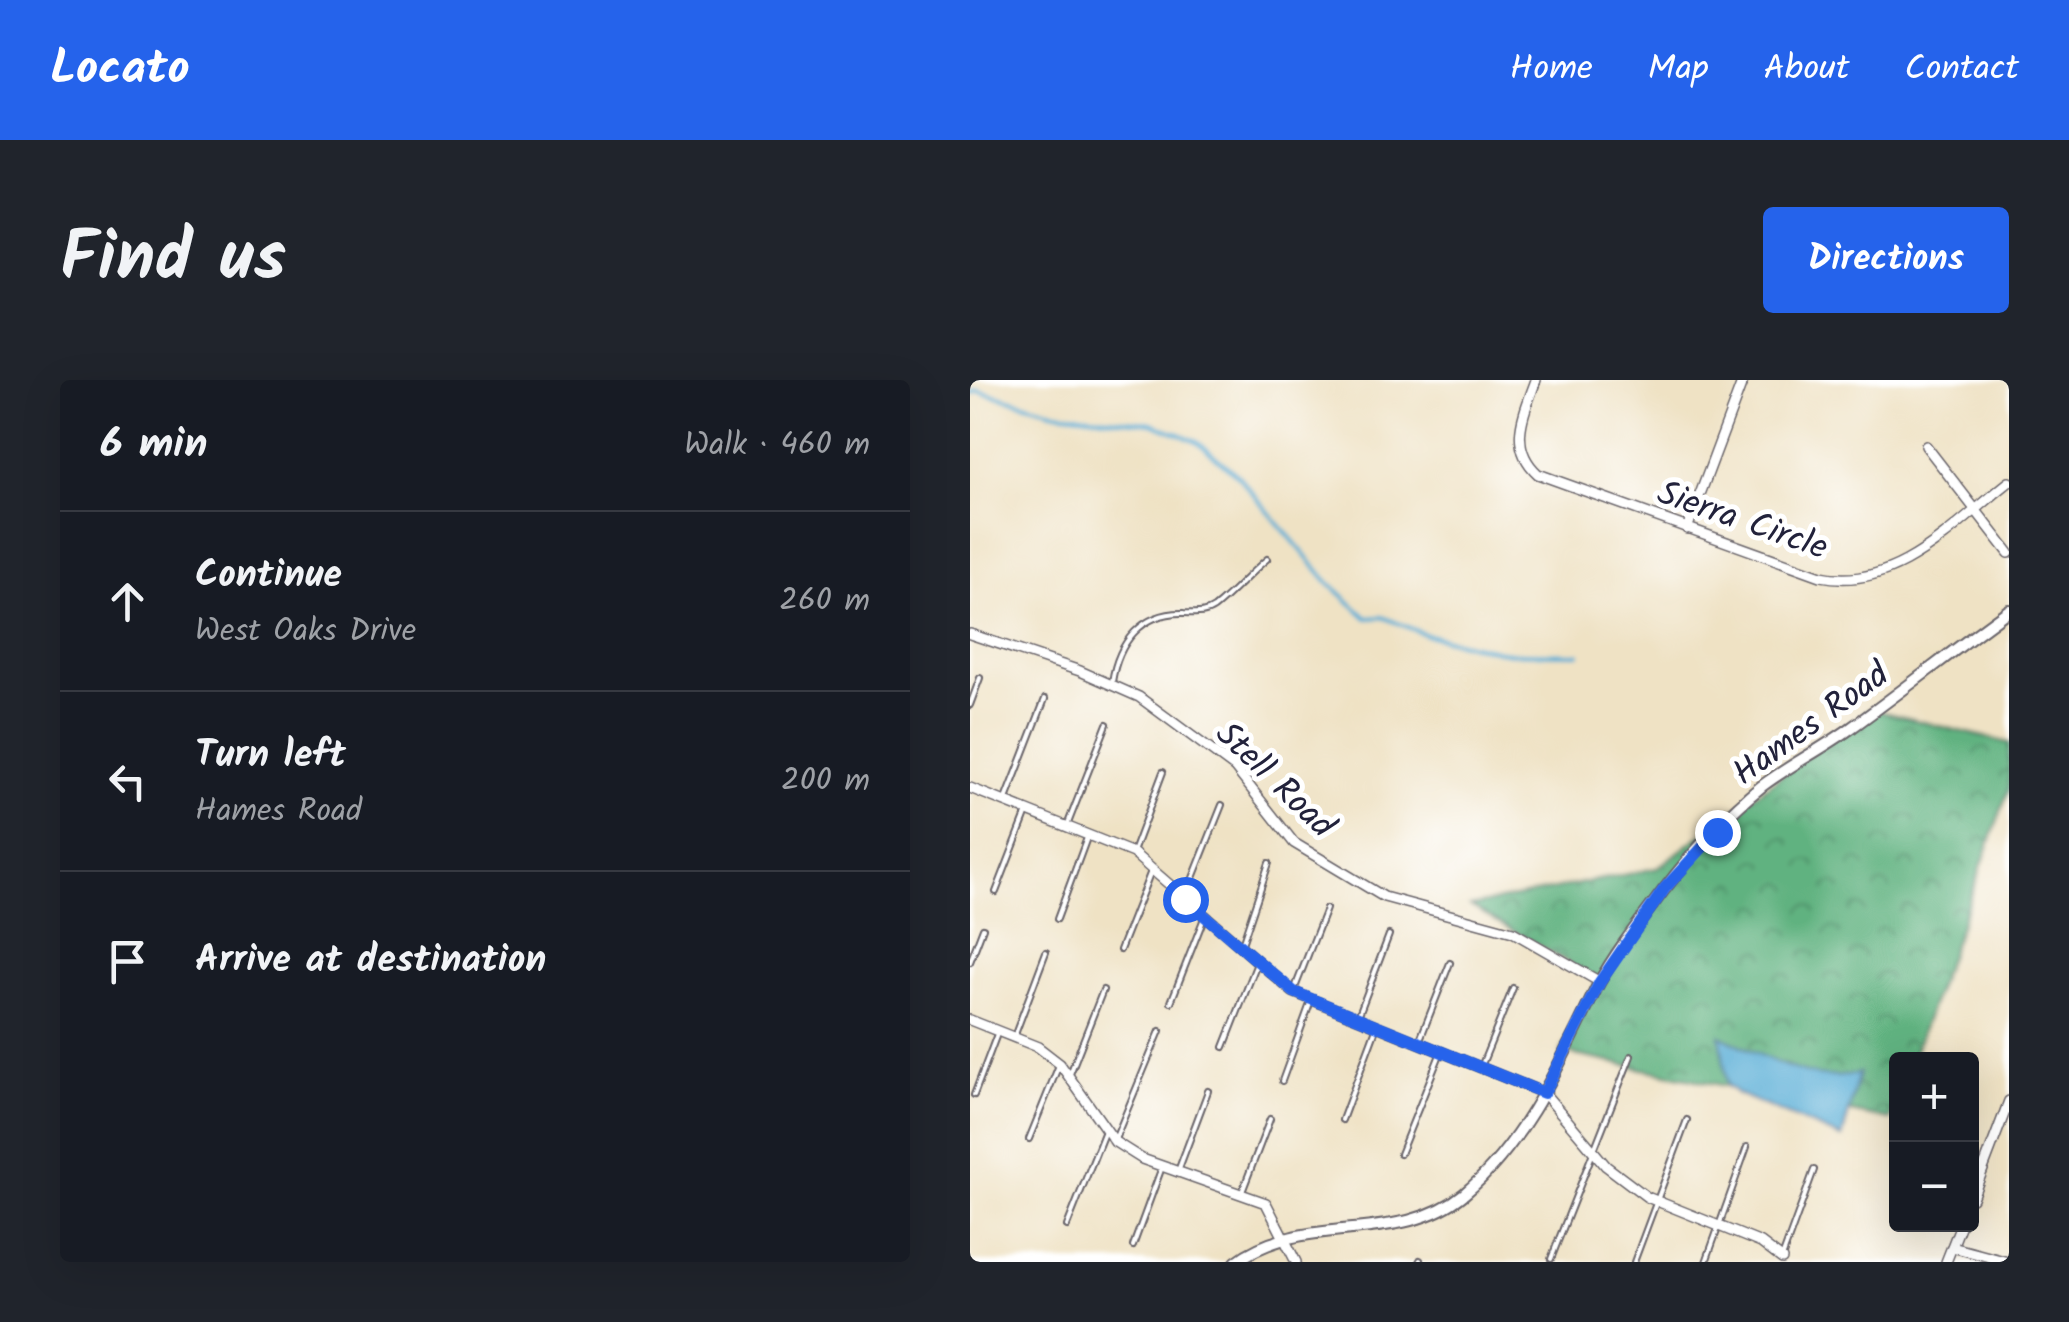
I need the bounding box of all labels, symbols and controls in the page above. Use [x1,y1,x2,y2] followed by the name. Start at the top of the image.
[50,32,190,108] text: Locato
[1510,42,1593,98] text: Home
[1648,42,1709,98] text: Map
[1764,42,1849,98] text: About
[1904,42,2019,98] text: Contact
[60,205,286,316] text: Find us
[1763,207,2009,313] button: Directions
[100,412,208,479] text: 6 min
[684,420,870,471] text: Walk · 460 m
[1649,467,1835,577] street label: Sierra Circle
[195,546,342,606] text: Continue
[100,574,155,629] icon: ahead
[779,576,870,627] text: 260 m
[195,606,416,657] text: West Oaks Drive
[1721,648,1903,802] street label: Hames Road
[1201,709,1348,854] street label: Stell Road
[195,726,346,786] text: Turn left
[100,754,155,809] icon: left
[781,756,870,807] text: 200 m
[195,786,362,837] text: Hames Road
[1695,810,1741,856] route end
[1163,877,1209,923] route start
[195,931,546,991] text: Arrive at destination
[100,934,155,989] icon: arrive
[1889,1052,1979,1232] map controls
[1889,1052,1979,1142] button: +
[1889,1142,1979,1232] button: −

